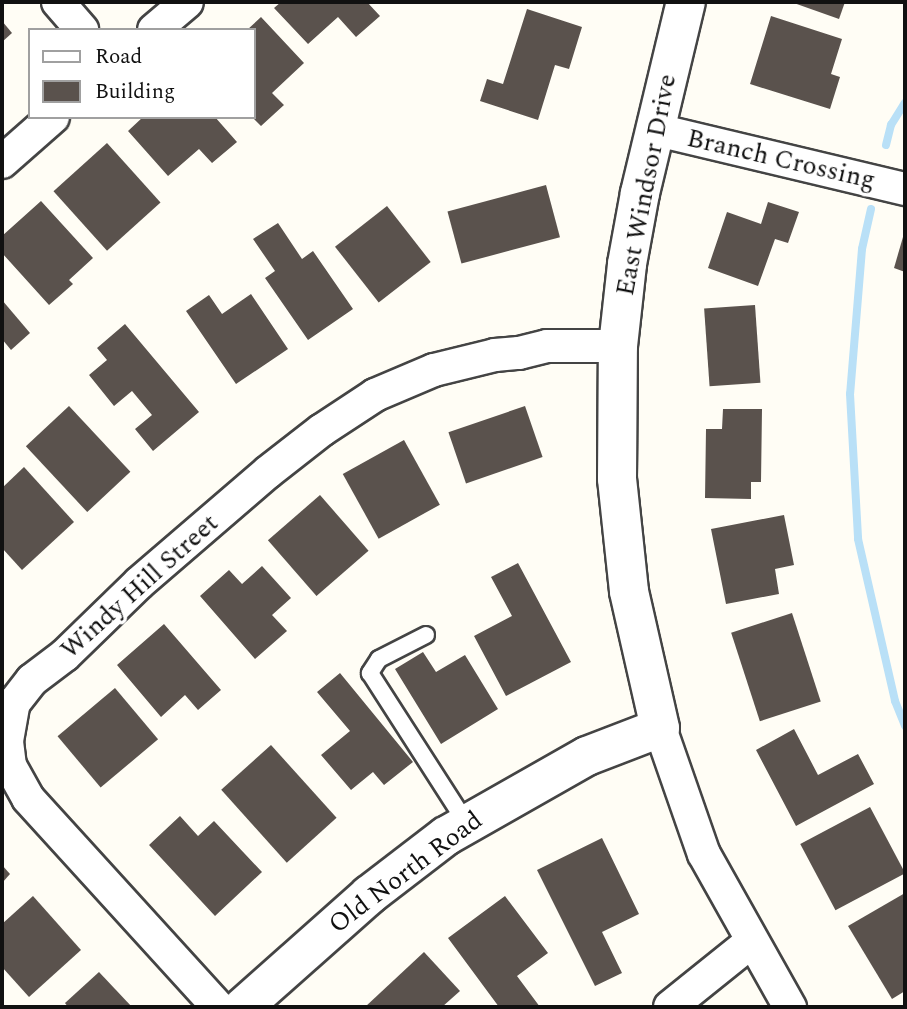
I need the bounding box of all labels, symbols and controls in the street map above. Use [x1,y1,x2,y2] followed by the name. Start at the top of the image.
[28,28,256,119] legend
[95,41,142,73] text: Road
[610,72,684,298] street label: East Windsor Drive
[95,76,175,108] text: Building
[684,123,878,197] street label: Branch Crossing
[55,508,225,666] street label: Windy Hill Street
[323,805,489,941] street label: Old North Road

